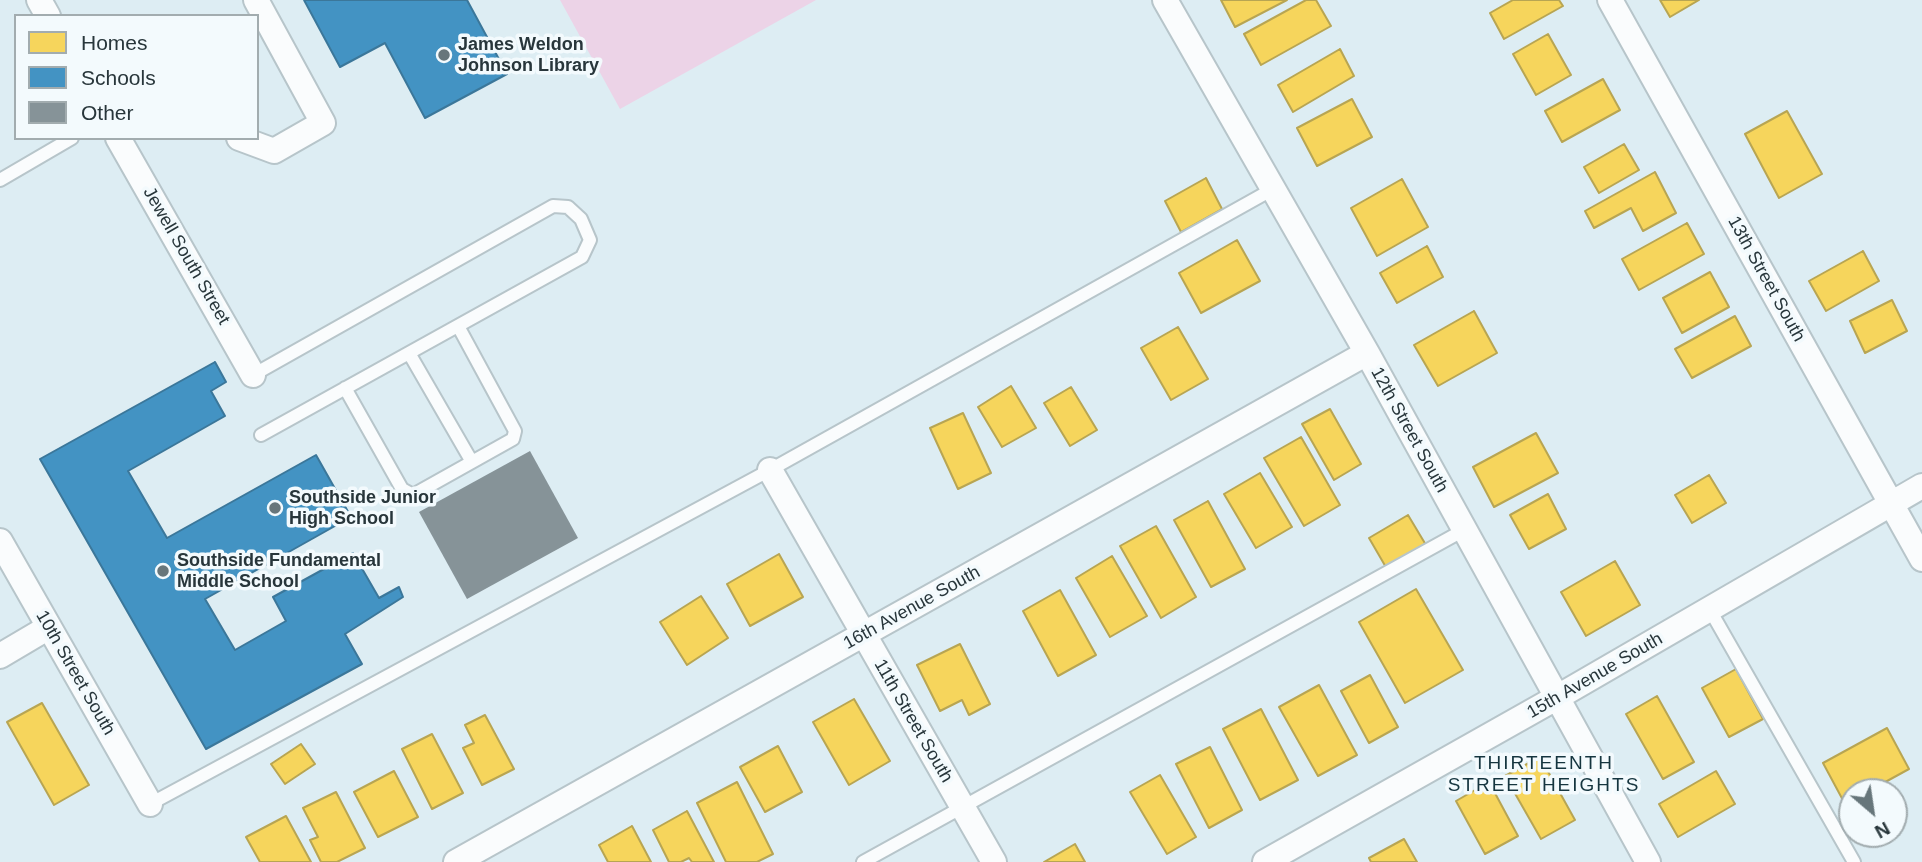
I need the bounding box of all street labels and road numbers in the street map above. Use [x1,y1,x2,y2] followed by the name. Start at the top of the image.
[138,183,234,329] street label: Jewell South Street
[1723,212,1809,346] street label: 13th Street South
[1366,363,1452,497] street label: 12th Street South
[840,562,984,654] street label: 16th Avenue South
[31,607,119,739] street label: 10th Street South
[1523,628,1667,724] street label: 15th Avenue South
[869,656,957,786] street label: 11th Street South

